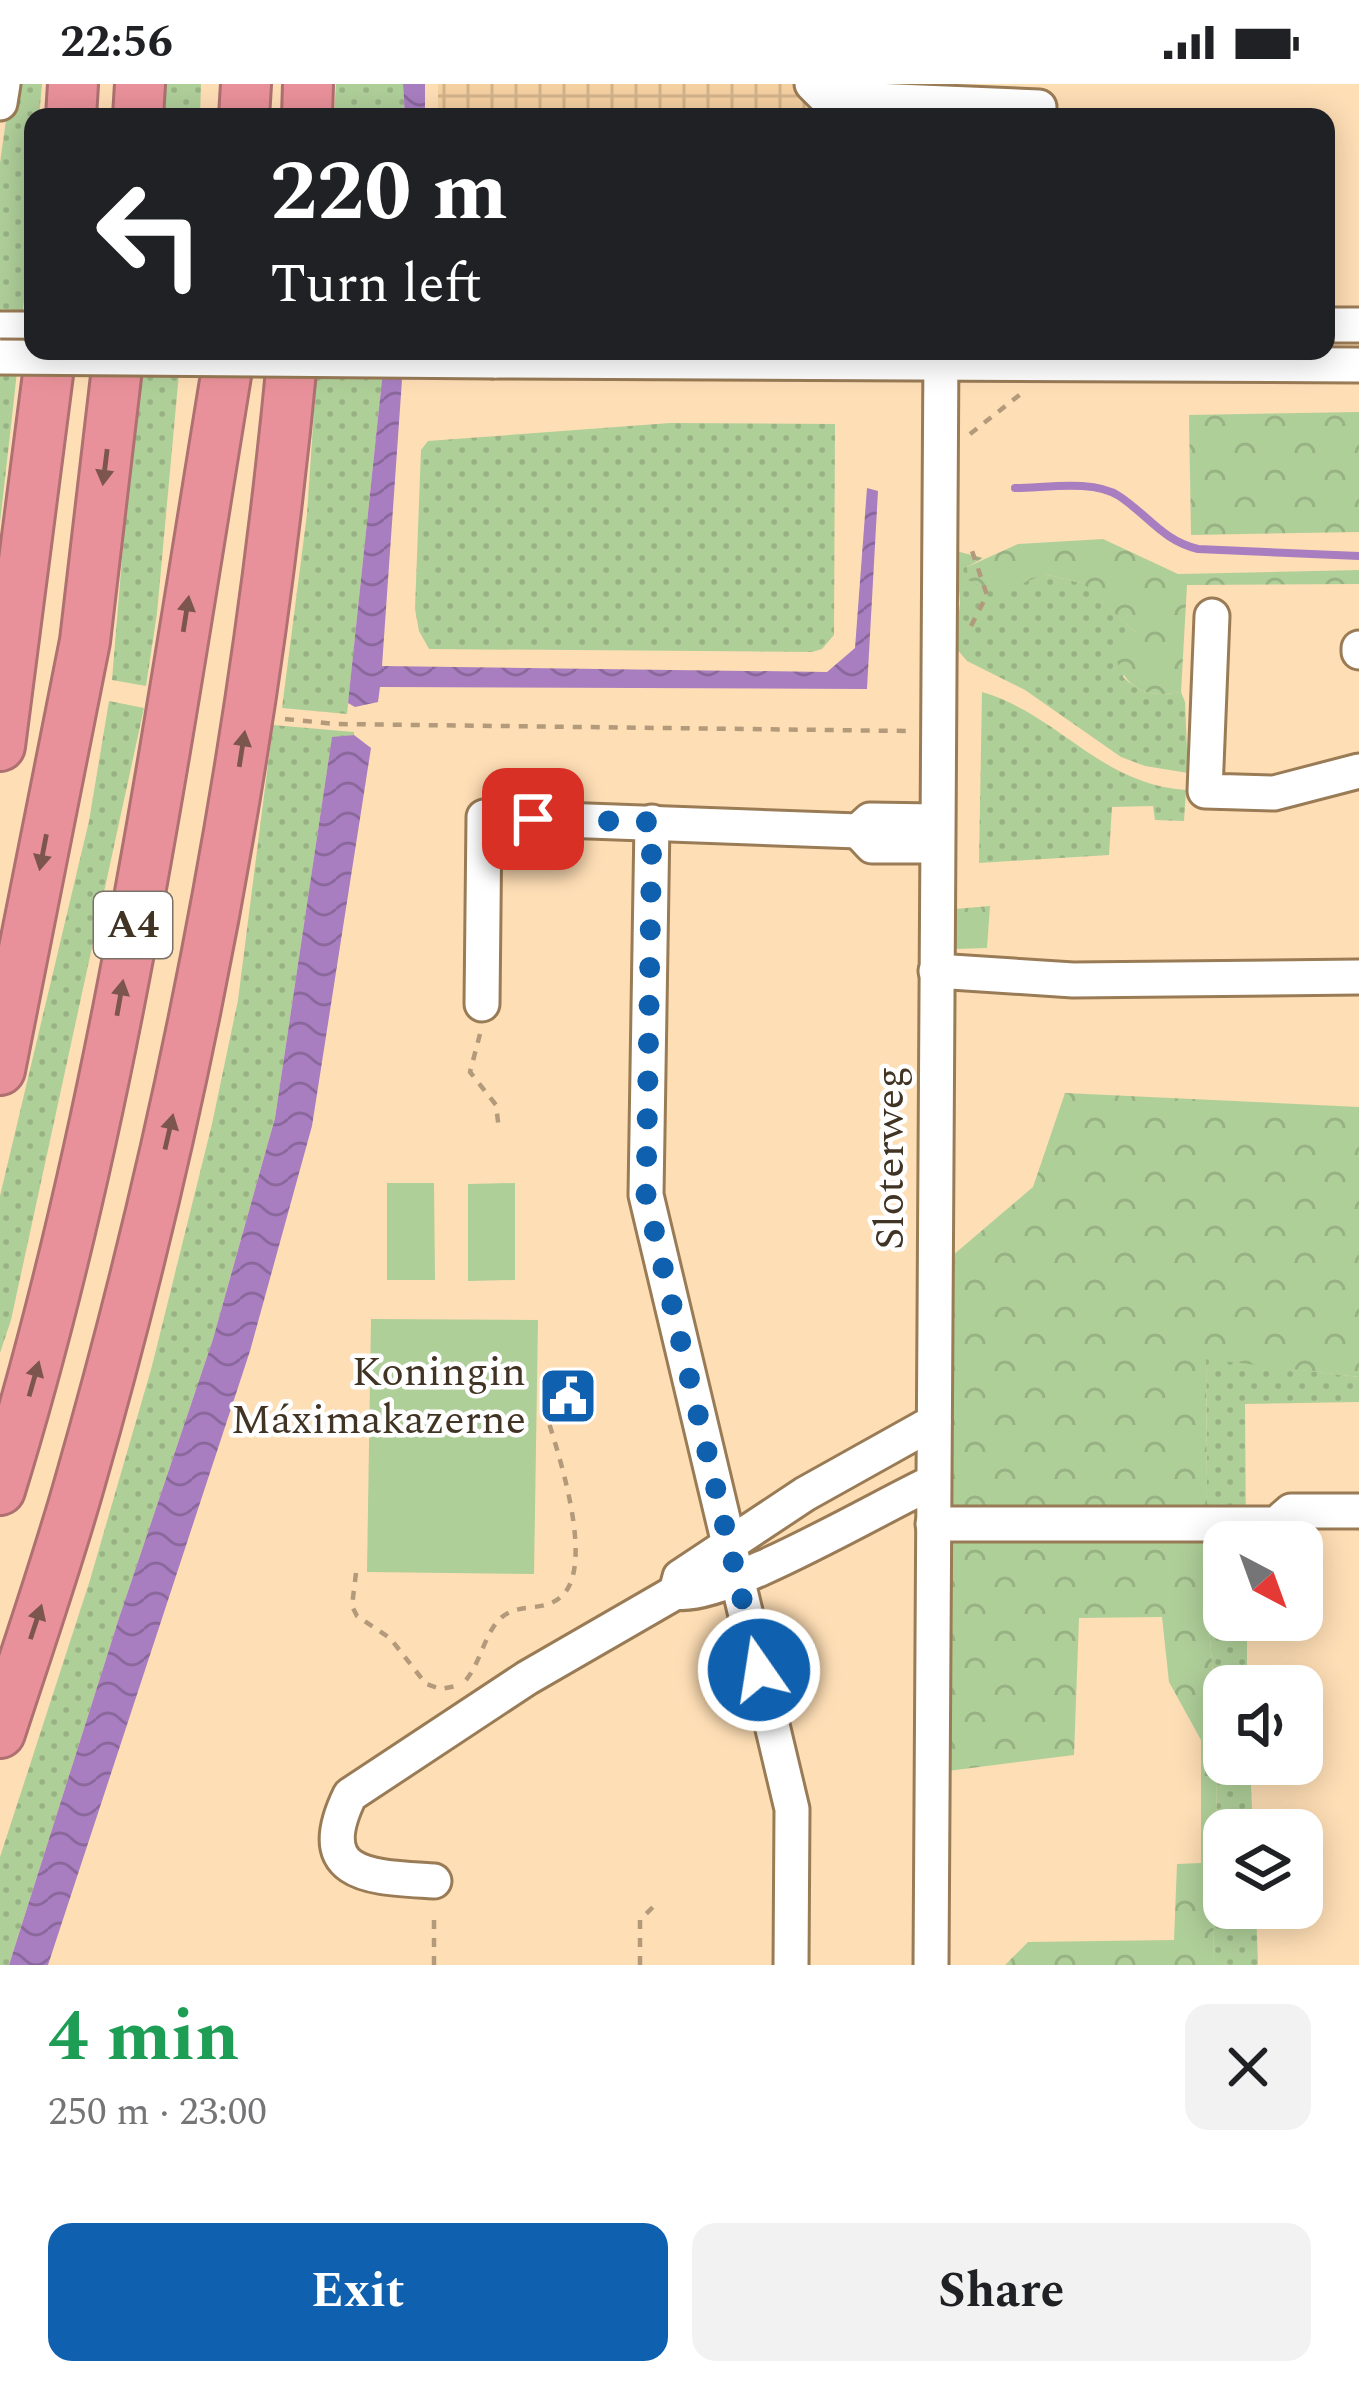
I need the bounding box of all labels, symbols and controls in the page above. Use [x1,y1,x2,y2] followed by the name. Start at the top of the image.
[60,8,173,77] text: 22:56
[270,129,508,257] text: 220 m
[72,156,228,312] icon: left
[270,244,482,326] text: Turn left
[96,449,115,486] one-way arrow
[177,595,196,632] one-way arrow
[233,730,252,767] one-way arrow
[482,768,584,870] pin
[500,786,566,852] icon: arrive
[33,833,52,871] one-way arrow
[94,892,172,958] road number: A4
[111,979,130,1017] one-way arrow
[859,1066,922,1250] street label: Sloterweg
[160,1113,179,1150] one-way arrow
[231,1341,526,1452] place label: Koningin Máximakazerne
[26,1360,44,1396] one-way arrow
[537,1365,599,1427] public building icon: Koningin Máximakazerne
[1203,1521,1323,1641] north arrow
[1203,1521,1323,1929] map controls
[27,1603,46,1640] one-way arrow
[696,1607,822,1733] position arrow
[1203,1665,1323,1785] button: sound
[1203,1809,1323,1929] button: layers
[48,1983,240,2092] text: 4 min
[1185,2004,1311,2130] button: close
[48,2083,267,2142] text: 250 m · 23:00
[48,2223,668,2361] button: Exit
[692,2223,1311,2361] button: Share

